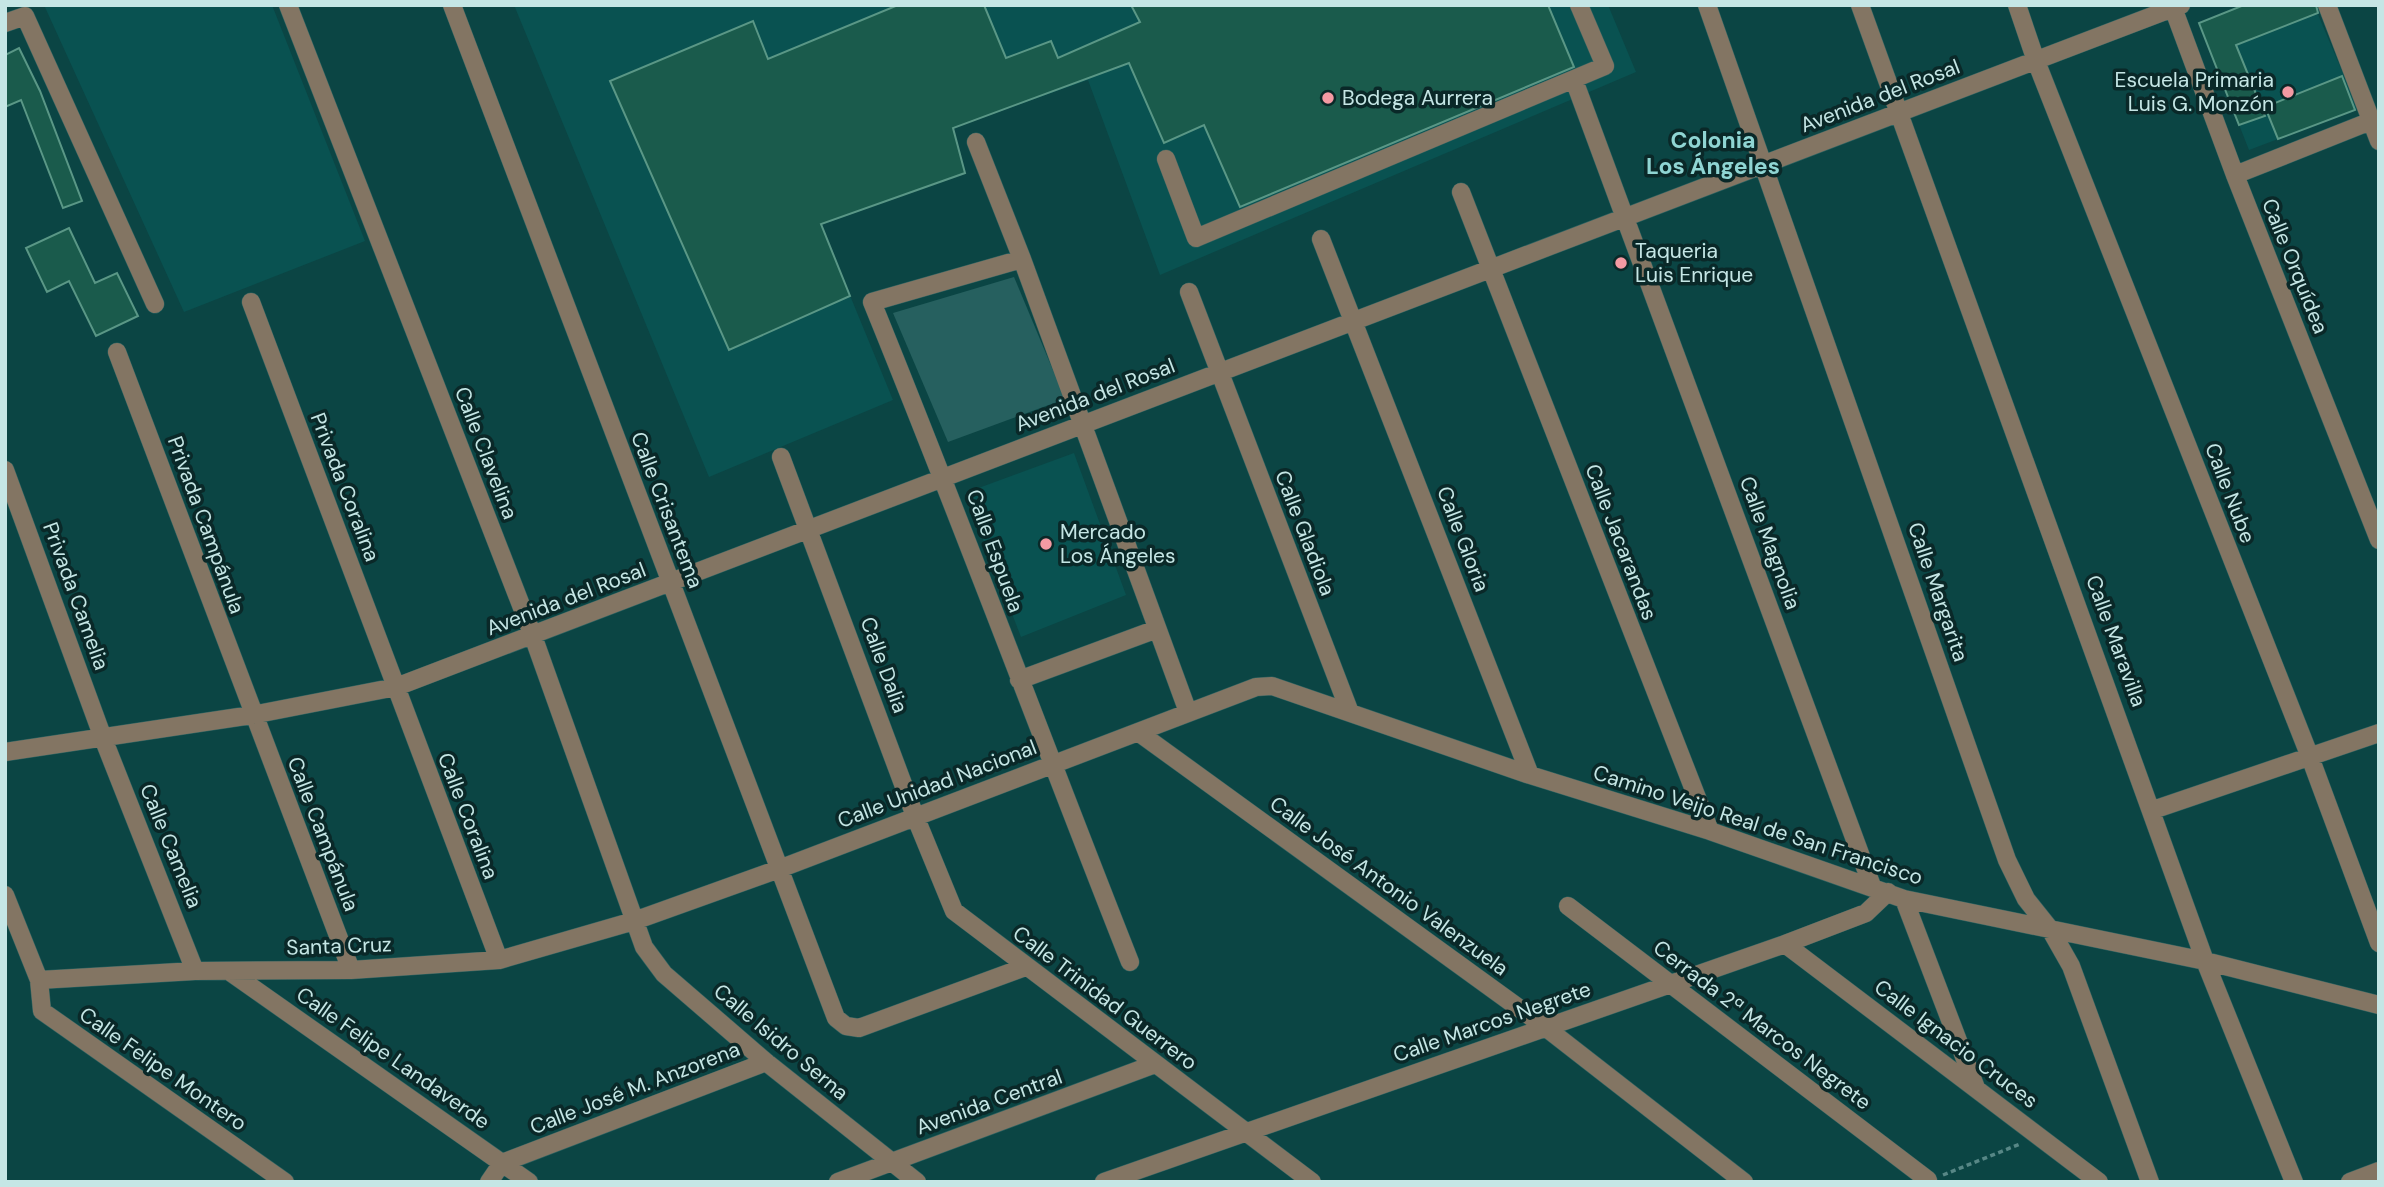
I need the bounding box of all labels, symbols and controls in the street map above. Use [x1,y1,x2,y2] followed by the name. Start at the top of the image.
[1796,53,1964,139] street label: Avenida del Rosal
[2115,66,2274,118] place label: Escuela Primaria Luis G. Monzón
[1342,84,1493,112] place label: Bodega Aurrera
[2280,84,2296,100] marker: Escuela Primaria Luis G. Monzón
[1320,90,1336,106] marker: Bodega Aurrera
[1646,125,1780,181] district label: Colonia Los Ángeles
[2255,194,2335,338] street label: Calle Orquídea
[1635,237,1753,289] place label: Taqueria Luis Enrique
[1613,255,1629,271] marker: Taqueria Luis Enrique
[1011,352,1179,438] street label: Avenida del Rosal
[448,383,524,523] street label: Calle Clavelina
[304,409,386,565] street label: Privada Coralina
[624,428,710,592] street label: Calle Crisantema
[161,432,251,618] street label: Privada Campánula
[2198,439,2262,547] street label: Calle Nube
[1578,460,1664,624] street label: Calle Jacarandas
[1268,466,1342,600] street label: Calle Gladiola
[1733,473,1807,613] street label: Calle Magnolia
[1430,482,1496,596] street label: Calle Gloria
[960,486,1030,616] street label: Calle Espuela
[36,518,116,674] street label: Privada Camelia
[1060,518,1176,570] place label: Mercado Los Ángeles
[1901,519,1975,665] street label: Calle Margarita
[1038,536,1054,552] marker: Mercado Los Ángeles
[482,556,650,642] street label: Avenida del Rosal
[2079,571,2153,711] street label: Calle Maravilla
[854,613,914,717] street label: Calle Dalia
[833,733,1041,835] street label: Calle Unidad Nacional
[431,749,505,883] street label: Calle Coralina
[281,753,365,915] street label: Calle Campánula
[1590,758,1926,892] street label: Camino Veijo Real de San Francisco
[133,780,209,912] street label: Calle Camelia
[1264,790,1514,982] street label: Calle José Antonio Valenzuela
[1007,919,1203,1077] street label: Calle Trinidad Guerrero
[286,930,392,962] street label: Santa Cruz
[1647,934,1877,1116] street label: Cerrada 2ª Marcos Negrete
[1869,973,2043,1115] street label: Calle Ignacio Cruces
[1389,975,1595,1069] street label: Calle Marcos Negrete
[708,977,854,1107] street label: Calle Isidro Serna
[291,981,495,1136] street label: Calle Felipe Landaverde
[74,1001,252,1137] street label: Calle Felipe Montero
[526,1035,744,1141] street label: Calle José M. Anzorena
[912,1063,1066,1141] street label: Avenida Central

